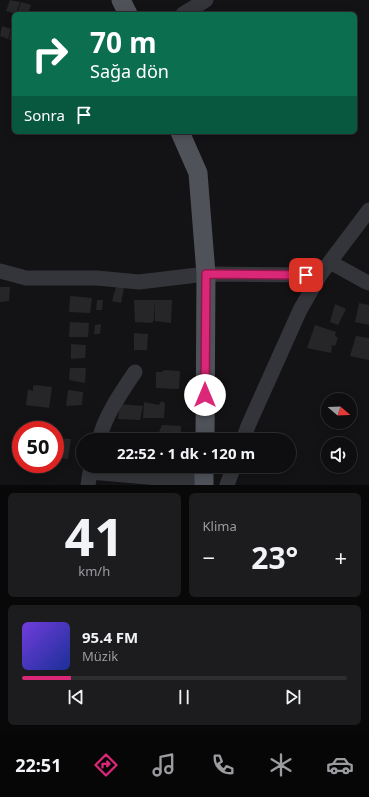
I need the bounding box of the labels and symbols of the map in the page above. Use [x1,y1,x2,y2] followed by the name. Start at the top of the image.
[289,258,323,292] pin
[184,374,226,416] position arrow
[321,393,357,429] north arrow
[12,421,64,473] speed limit sign: 50

